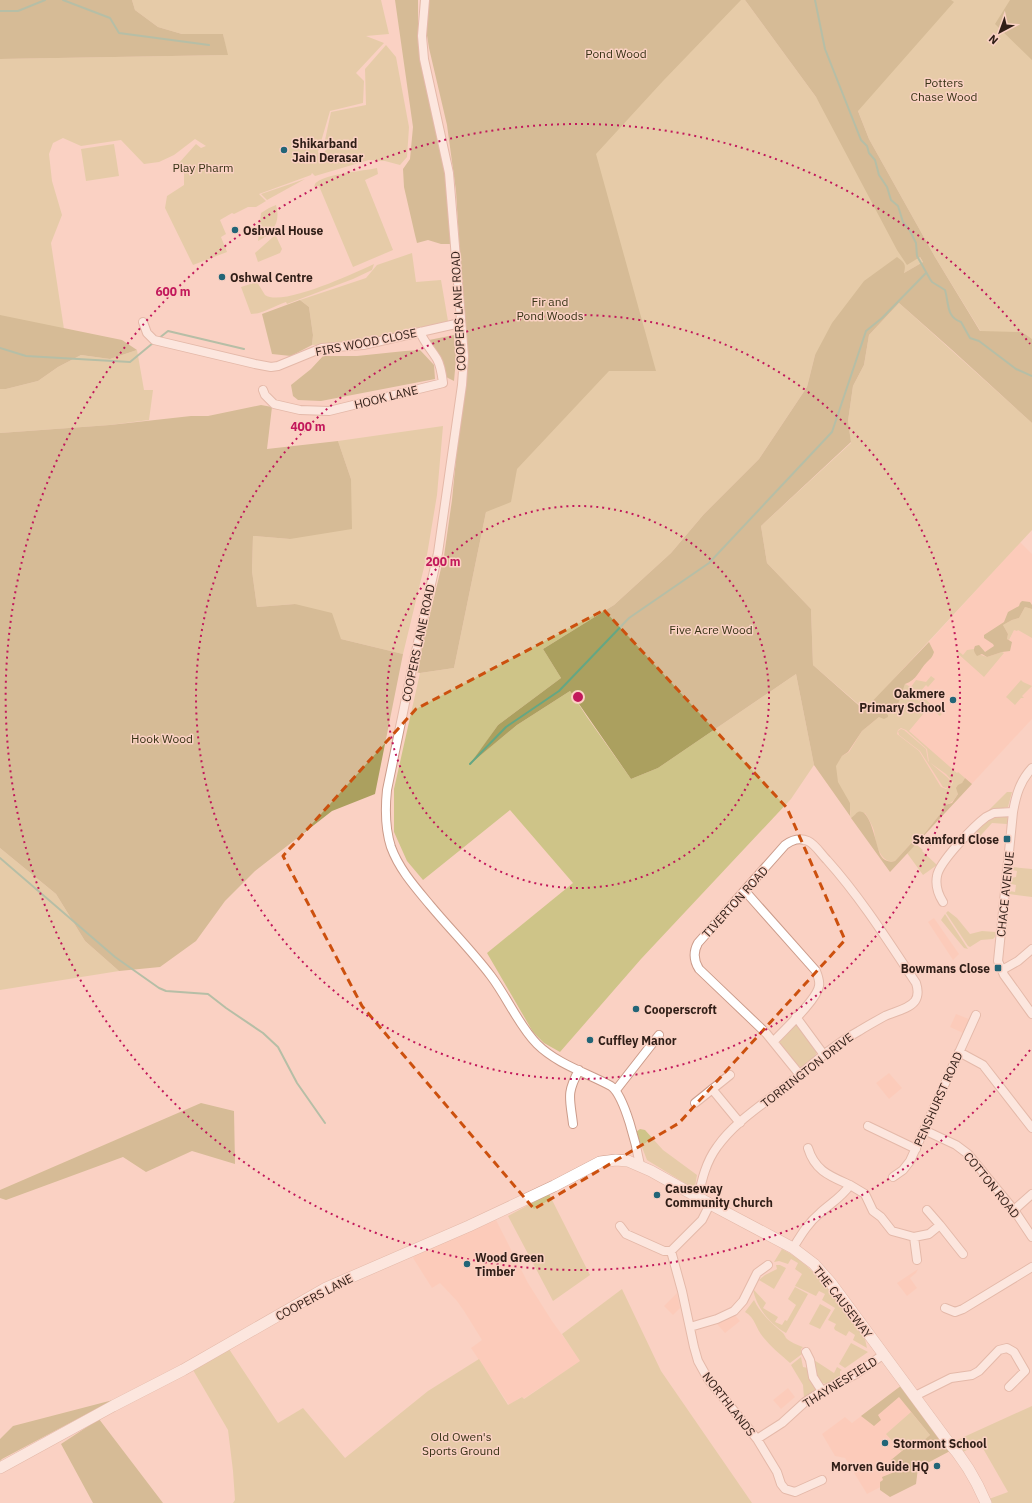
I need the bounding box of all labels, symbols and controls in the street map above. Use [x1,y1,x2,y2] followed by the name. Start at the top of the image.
[980,12,1020,52] north arrow
[986,32,1001,47] text: N
[585,46,647,61] park label: Pond Wood
[911,75,977,104] park label: Potters Chase Wood
[292,136,363,165] place label: Shikarband Jain Derasar
[279,145,289,155] marker: Shikarband Jain Derasar
[172,160,234,175] park label: Play Pharm
[243,223,324,238] place label: Oshwal House
[230,225,240,235] marker: Oshwal House
[447,251,469,371] street label: COOPERS LANE ROAD
[230,270,313,285] place label: Oshwal Centre
[217,272,227,282] marker: Oshwal Centre
[155,284,191,299] text: 600 m
[516,294,584,323] park label: Fir and Pond Woods
[314,325,418,359] street label: FIRS WOOD CLOSE
[352,382,420,412] street label: HOOK LANE
[290,419,326,434] text: 400 m
[425,554,461,569] text: 200 m
[398,583,438,703] street label: COOPERS LANE ROAD
[669,622,753,637] park label: Five Acre Wood
[859,686,945,715] place label: Oakmere Primary School
[571,690,585,704] centre of rings
[948,695,958,705] marker: Oakmere Primary School
[131,731,193,746] park label: Hook Wood
[912,832,999,847] place label: Stamford Close
[1002,834,1012,844] marker: Stamford Close
[993,851,1017,937] street label: CHACE AVENUE
[699,863,771,941] street label: TIVERTON ROAD
[901,961,990,976] place label: Bowmans Close
[993,963,1003,973] marker: Bowmans Close
[644,1002,717,1017] place label: Cooperscroft
[631,1004,641,1014] marker: Cooperscroft
[758,1029,856,1111] street label: TORRINGTON DRIVE
[598,1033,677,1048] place label: Cuffley Manor
[585,1035,595,1045] marker: Cuffley Manor
[910,1049,966,1149] street label: PENSHURST ROAD
[961,1149,1023,1221] street label: COTTON ROAD
[665,1181,773,1210] place label: Causeway Community Church
[652,1190,662,1200] marker: Causeway Community Church
[475,1250,544,1279] place label: Wood Green Timber
[462,1259,472,1269] marker: Wood Green Timber
[810,1263,876,1341] street label: THE CAUSEWAY
[273,1270,355,1324] street label: COOPERS LANE
[800,1353,880,1411] street label: THAYNESFIELD
[699,1369,759,1439] street label: NORTHLANDS
[422,1429,500,1458] park label: Old Owen's Sports Ground
[893,1436,987,1451] place label: Stormont School
[880,1438,890,1448] marker: Stormont School
[831,1459,929,1474] place label: Morven Guide HQ
[932,1461,942,1471] marker: Morven Guide HQ

